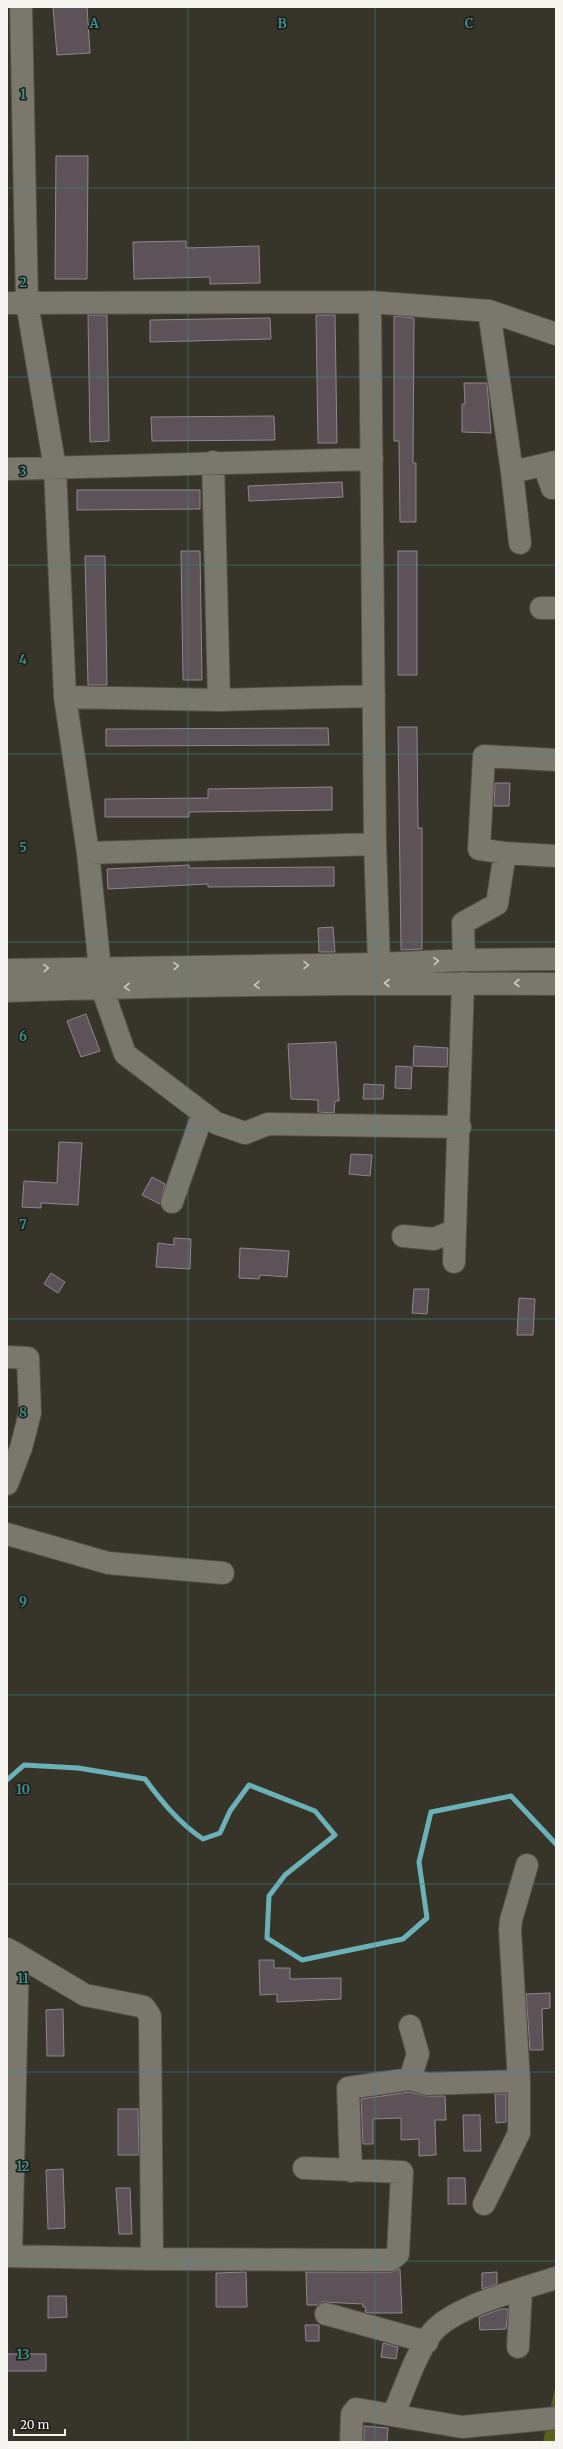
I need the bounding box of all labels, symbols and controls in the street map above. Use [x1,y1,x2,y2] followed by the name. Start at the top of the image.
[88,15,99,32] text: A
[277,15,287,32] text: B
[465,15,474,32] text: C
[20,86,26,103] text: 1
[19,274,27,291] text: 2
[19,463,27,480] text: 3
[19,651,28,668] text: 4
[19,839,27,856] text: 5
[433,957,439,966] one-way arrow
[303,961,309,969] one-way arrow
[173,962,179,970] one-way arrow
[43,964,49,973] one-way arrow
[384,979,390,987] one-way arrow
[514,979,520,987] one-way arrow
[254,981,260,989] one-way arrow
[124,983,130,991] one-way arrow
[19,1028,27,1045] text: 6
[19,1216,27,1233] text: 7
[19,1404,27,1421] text: 8
[19,1593,27,1610] text: 9
[16,1781,30,1798] text: 10
[17,1970,29,1987] text: 11
[16,2158,30,2175] text: 12
[16,2346,30,2363] text: 13
[14,2411,65,2437] scale bar
[20,2417,49,2432] text: 20 m

